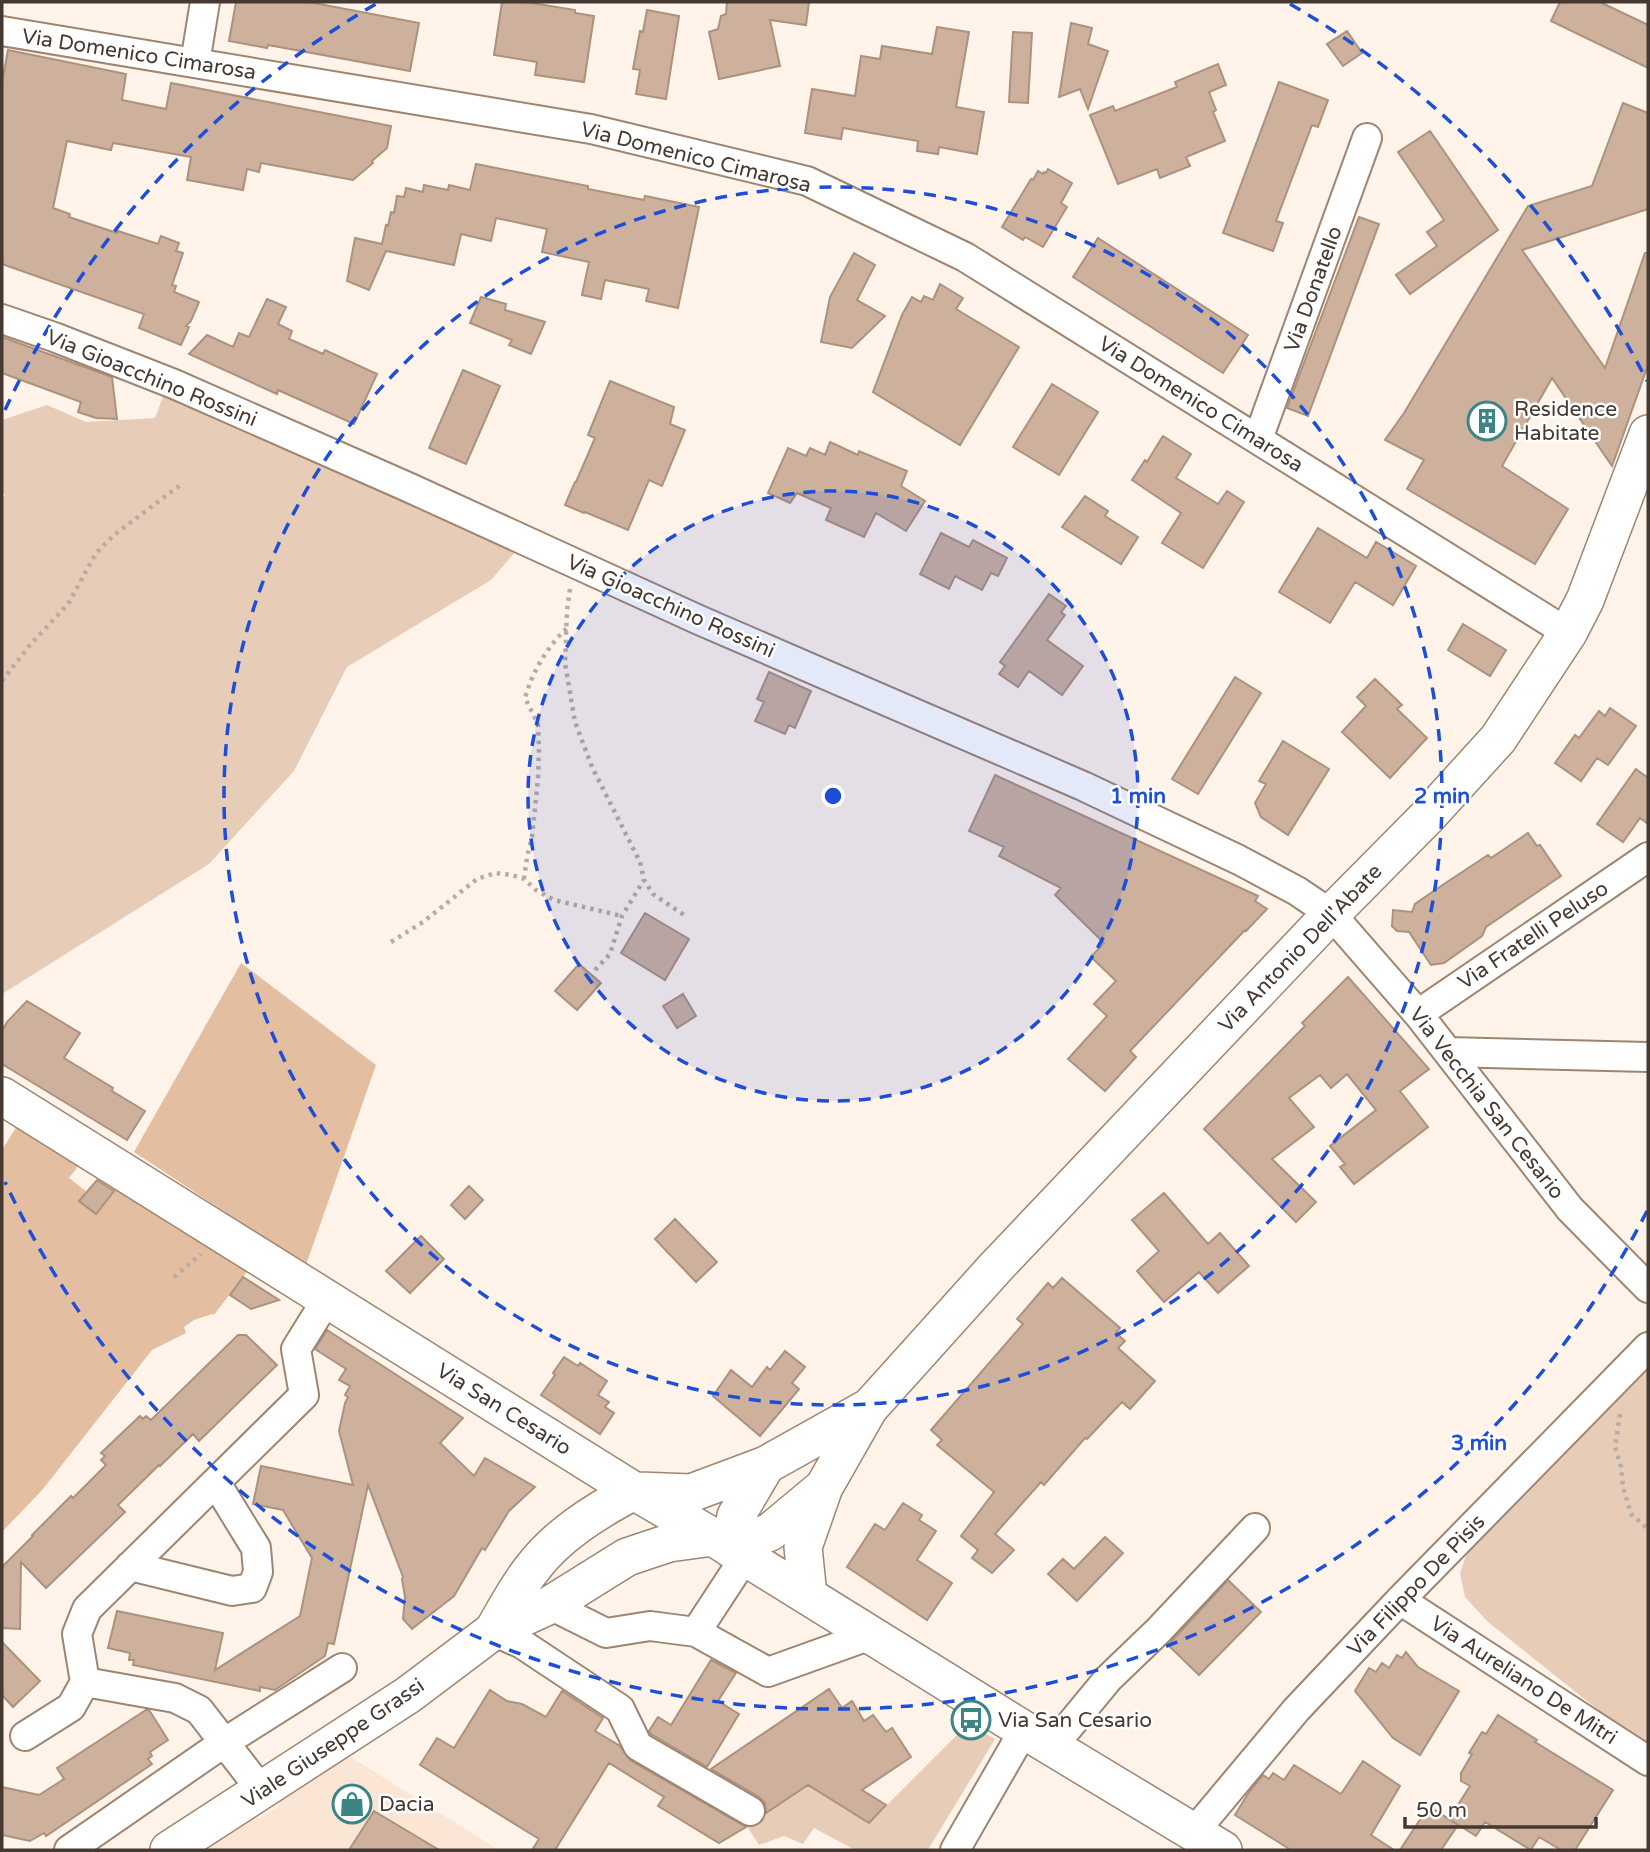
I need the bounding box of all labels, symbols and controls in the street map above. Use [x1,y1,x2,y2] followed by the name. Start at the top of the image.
[20,24,258,85] street label: Via Domenico Cimarosa
[578,117,814,198] street label: Via Domenico Cimarosa
[1279,223,1348,356] street label: Via Donatello
[43,325,261,432] street label: Via Gioacchino Rossini
[1094,331,1308,478] street label: Via Domenico Cimarosa
[1514,397,1617,446] place label: Residence Habitate
[1466,400,1508,442] building icon: Residence Habitate
[563,549,779,664] street label: Via Gioacchino Rossini
[821,784,845,808] centre of rings
[1110,784,1166,809] text: 1 min
[1414,784,1470,809] text: 2 min
[1213,859,1387,1038] street label: Via Antonio Dell'Abate
[1453,876,1613,995] street label: Via Fratelli Peluso
[1404,1002,1569,1204] street label: Via Vecchia San Cesario
[432,1358,576,1461] street label: Via San Cesario
[1451,1431,1507,1456] text: 3 min
[1342,1509,1490,1661] street label: Via Filippo De Pisis
[1426,1611,1622,1750] street label: Via Aureliano De Mitri
[237,1673,429,1814] street label: Viale Giuseppe Grassi
[950,1699,992,1741] bus stop icon: Via San Cesario
[998,1708,1152,1733] place label: Via San Cesario
[331,1783,373,1825] shop icon: Dacia
[1405,1786,1596,1830] scale bar
[379,1792,435,1817] place label: Dacia
[1416,1798,1467,1823] text: 50 m

